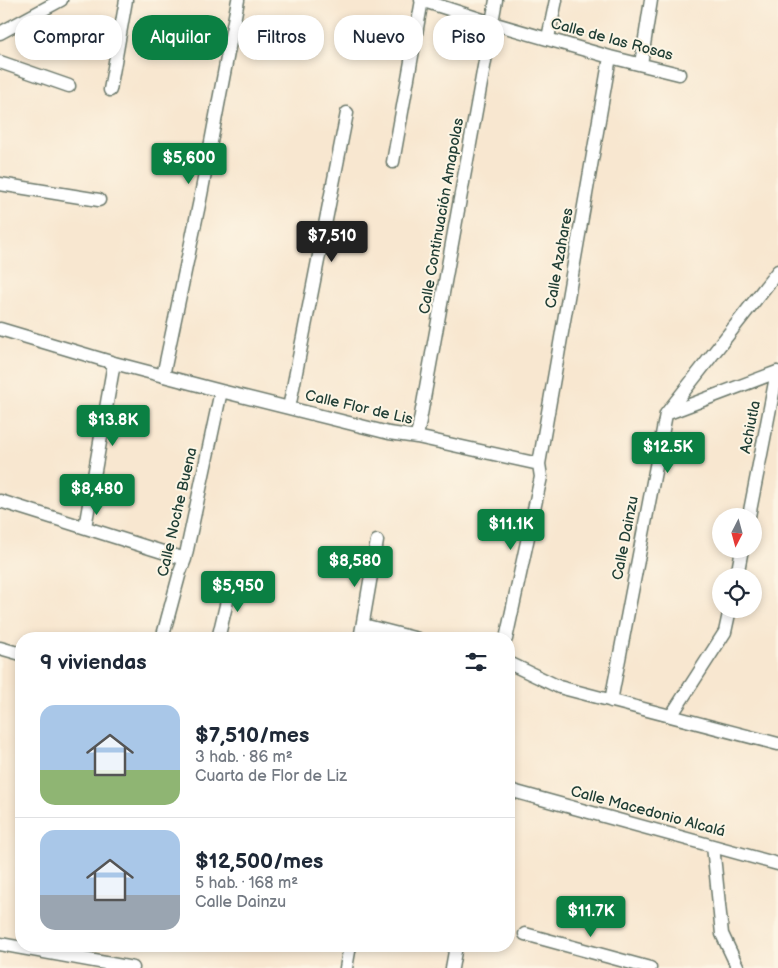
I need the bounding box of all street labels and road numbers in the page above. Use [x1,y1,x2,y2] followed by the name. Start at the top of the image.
[549,14,676,65] street label: Calle de las Rosas
[415,116,468,316] street label: Calle Continuación Amapolas
[541,206,578,310] street label: Calle Azahares
[303,386,415,429] street label: Calle Flor de Lis
[736,399,765,455] street label: Achiutla
[153,446,202,579] street label: Calle Noche Buena
[608,494,643,582] street label: Calle Dainzu
[568,782,727,841] street label: Calle Macedonio Alcalá

